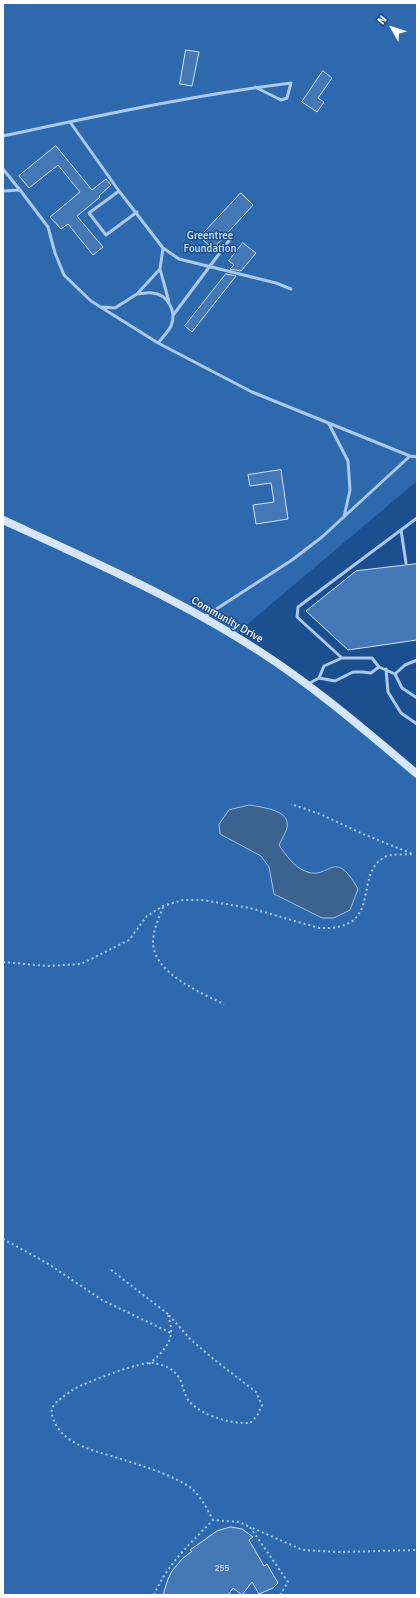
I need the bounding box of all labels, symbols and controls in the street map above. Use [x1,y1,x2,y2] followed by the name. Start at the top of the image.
[372,8,412,48] north arrow
[375,13,390,27] text: N
[183,229,237,255] park label: Greentree Foundation
[189,594,265,646] street label: Community Drive
[215,1564,229,1574] house number: 255

